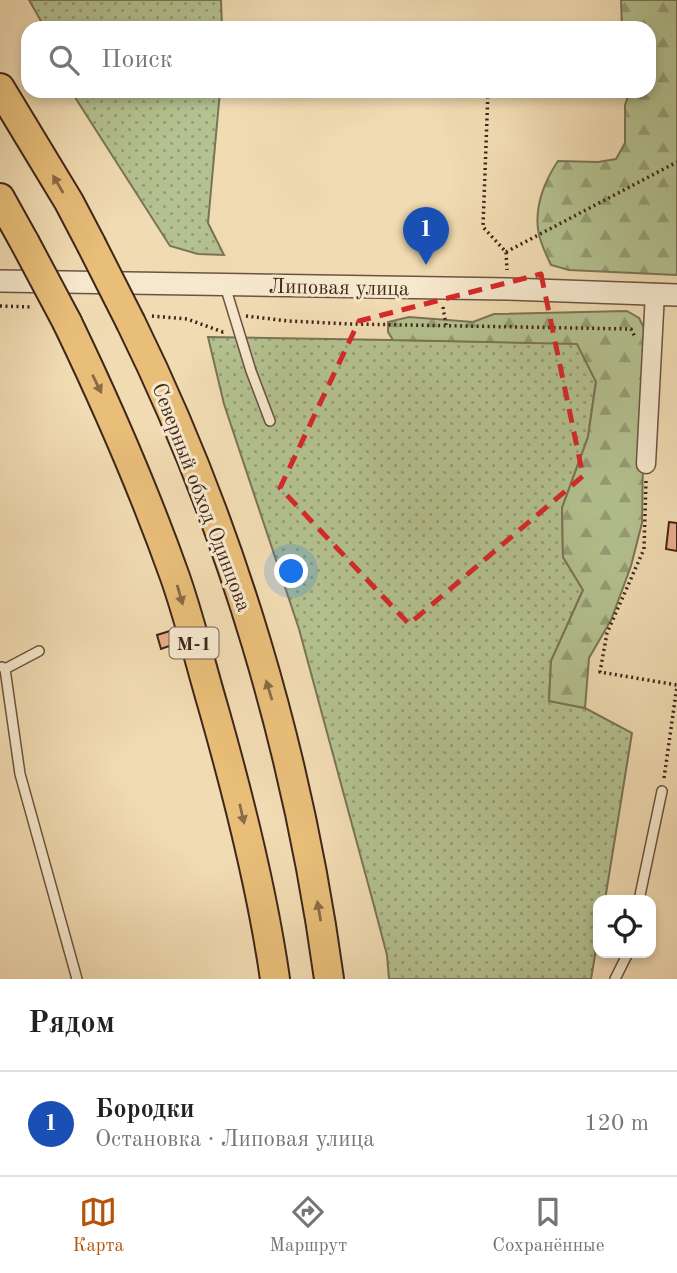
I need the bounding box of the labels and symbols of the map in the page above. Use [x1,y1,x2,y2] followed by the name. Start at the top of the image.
[52,175,65,194] one-way arrow
[403,207,449,265] pin: 1
[269,277,409,300] street label: Липовая улица
[91,374,102,394] one-way arrow
[147,380,254,615] street label: Северный обход Одинцова
[274,554,308,588] your location
[176,585,186,606] one-way arrow
[170,628,218,658] road number: М-1
[263,679,273,700] one-way arrow
[236,803,247,825] one-way arrow
[314,900,325,922] one-way arrow

